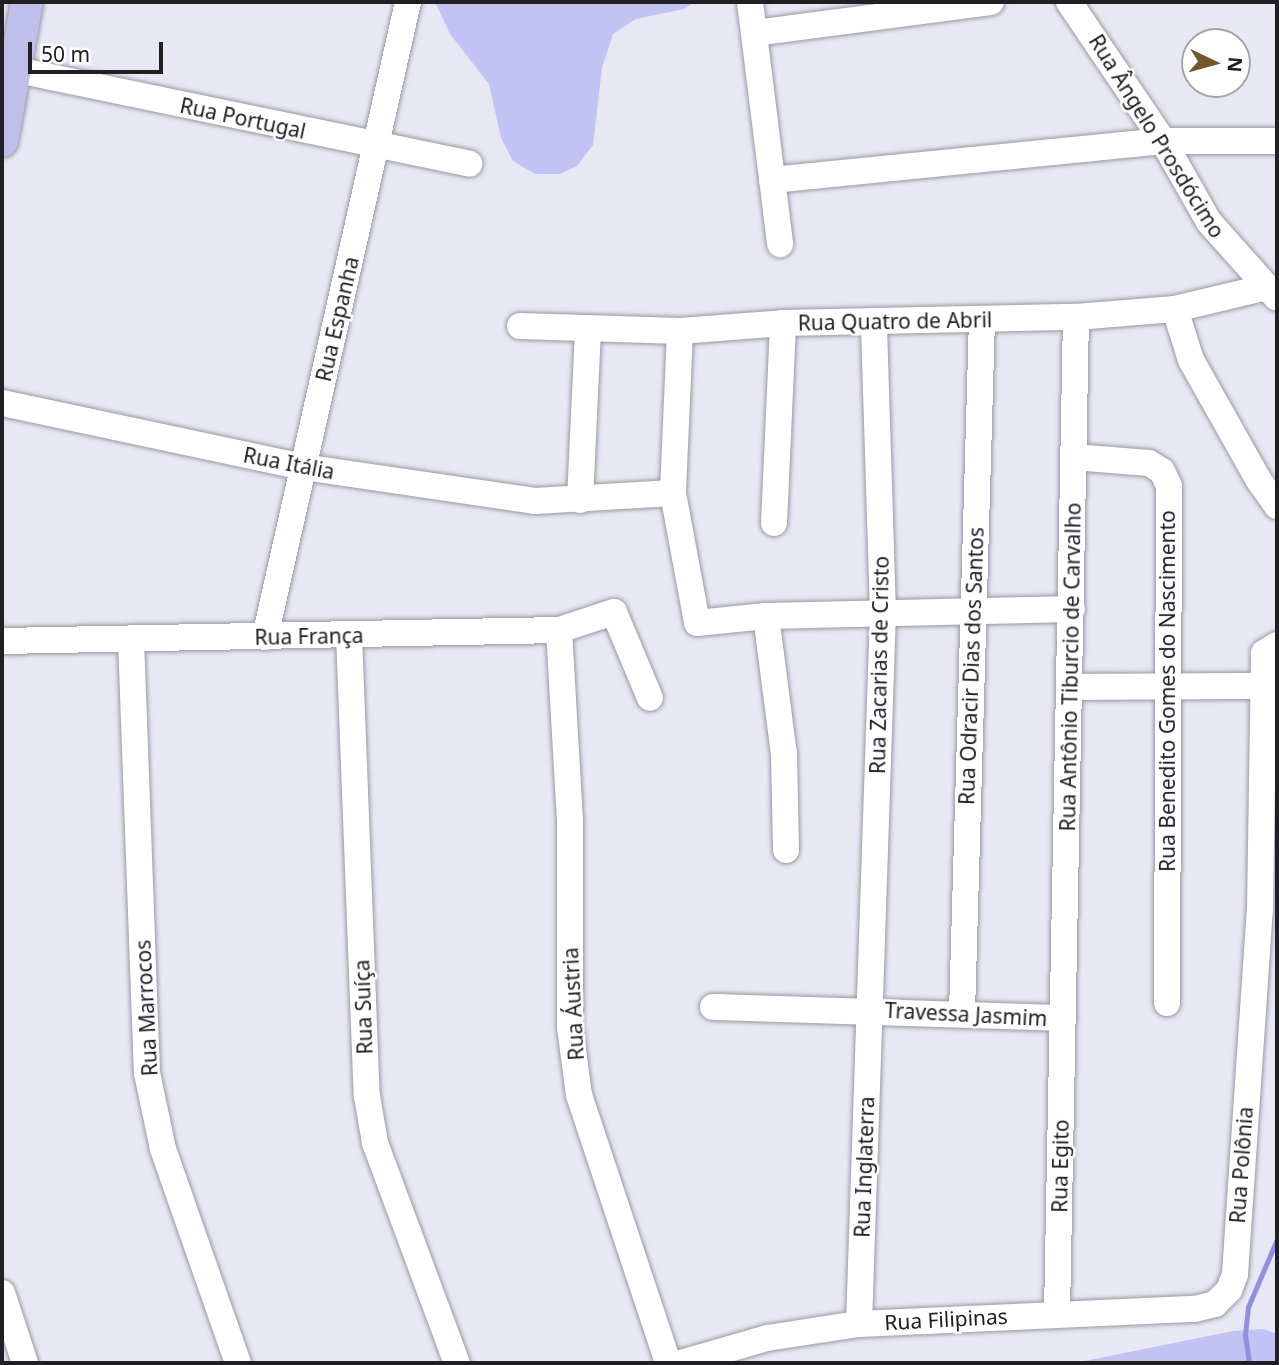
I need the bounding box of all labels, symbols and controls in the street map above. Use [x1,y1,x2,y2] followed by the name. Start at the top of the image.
[32,28,166,72] scale bar
[1181,28,1251,98] north arrow
[1084,30,1230,242] street label: Rua Ângelo Prosdócimo
[41,40,90,68] text: 50 m
[1221,56,1249,73] text: N
[178,92,308,144] street label: Rua Portugal
[310,254,364,384] street label: Rua Espanha
[798,307,992,335] street label: Rua Quatro de Abril
[241,442,337,484] street label: Rua Itália
[1055,502,1085,832] street label: Rua Antônio Tiburcio de Carvalho
[1154,510,1180,872] street label: Rua Benedito Gomes do Nascimento
[954,527,988,805] street label: Rua Odracir Dias dos Santos
[864,556,894,774] street label: Rua Zacarias de Cristo
[254,622,364,650] street label: Rua França
[130,939,162,1077] street label: Rua Marrocos
[557,947,589,1061] street label: Rua Áustria
[349,959,377,1055] street label: Rua Suíça
[884,997,1048,1031] street label: Travessa Jasmim
[849,1096,879,1238] street label: Rua Inglaterra
[1224,1106,1258,1224] street label: Rua Polônia
[1047,1119,1073,1213] street label: Rua Egito
[884,1303,1008,1335] street label: Rua Filipinas

